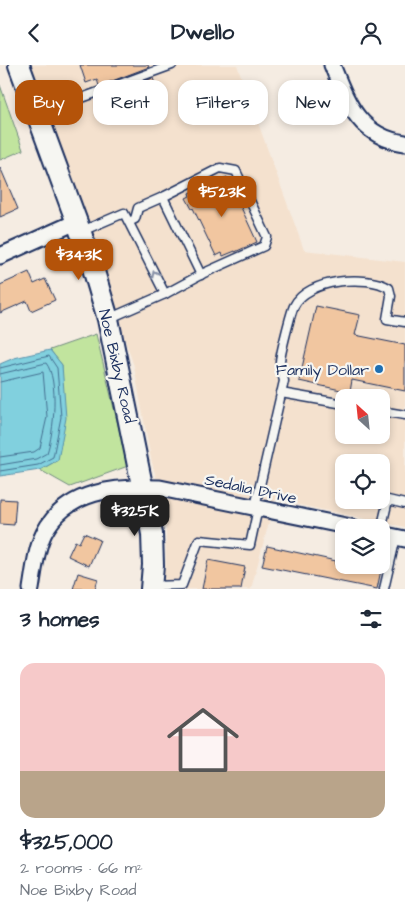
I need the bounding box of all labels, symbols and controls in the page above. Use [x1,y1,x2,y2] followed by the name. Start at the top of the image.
[171,17,234,48] text: Dwello
[20,19,48,47] icon: back
[357,19,385,47] icon: person
[15,80,83,125] chip: Buy
[93,80,168,125] chip: Rent
[178,80,268,125] chip: Filters
[278,80,349,125] chip: New
[187,175,257,218] pin: $523K
[198,181,246,203] text: $523K
[44,239,114,281] pin: $343K
[56,244,102,266] text: $343K
[151,270,161,279] one-way arrow
[92,307,141,426] street label: Noe Bixby Road
[276,359,369,382] place label: Family Dollar
[373,363,385,375] marker: Family Dollar
[335,389,390,444] north arrow
[335,389,390,574] map controls
[335,454,390,509] button: locate
[203,469,299,510] street label: Sedalia Drive
[100,495,170,537] pin: $325K
[111,500,159,522] text: $325K
[335,519,390,574] button: layers
[20,605,100,634] text: 3 homes
[357,605,385,633] icon: filters
[158,695,248,785] icon: home
[20,828,113,857] text: $325,000
[20,857,143,879] text: 2 rooms · 66 m²
[20,879,136,901] text: Noe Bixby Road

